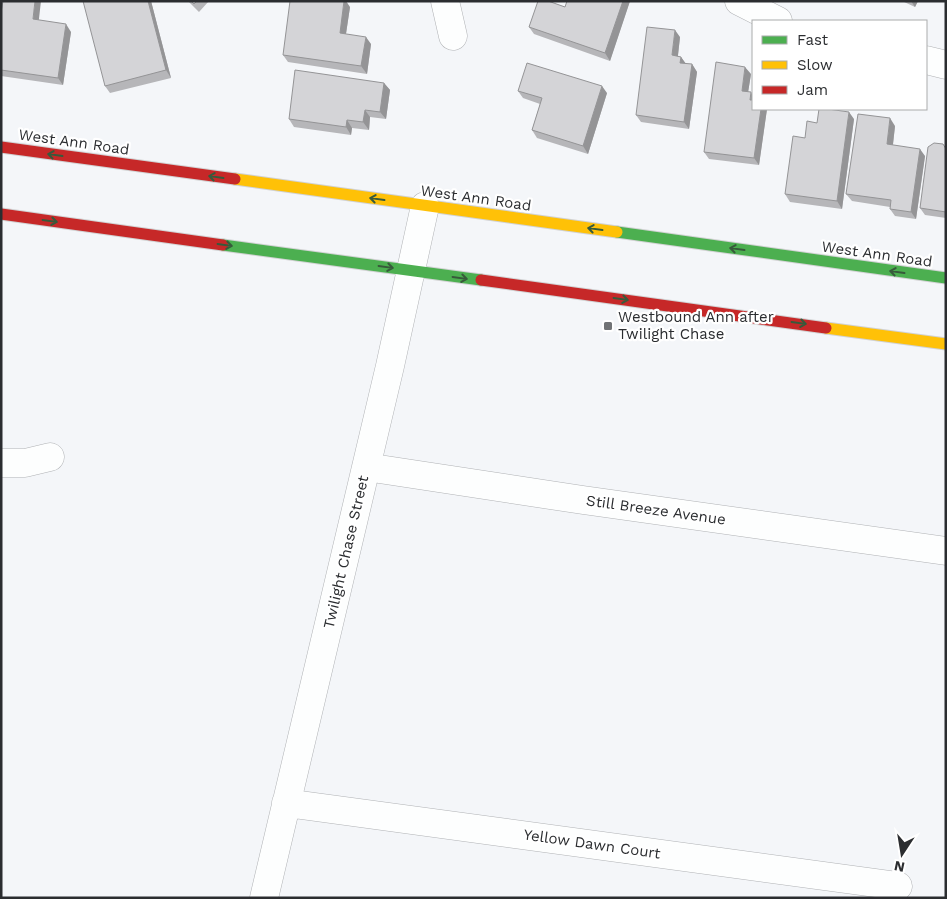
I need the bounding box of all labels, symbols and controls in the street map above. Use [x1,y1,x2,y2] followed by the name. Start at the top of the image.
[752,20,927,110] legend
[797,31,829,49] text: Fast
[797,56,833,74] text: Slow
[797,81,828,99] text: Jam
[18,125,130,159] street label: West Ann Road
[48,150,64,160] one-way arrow
[209,172,225,182] one-way arrow
[420,181,532,215] street label: West Ann Road
[369,194,385,204] one-way arrow
[41,216,57,226] one-way arrow
[587,224,603,234] one-way arrow
[821,237,933,271] street label: West Ann Road
[217,240,233,250] one-way arrow
[729,244,745,254] one-way arrow
[378,263,394,273] one-way arrow
[890,266,906,276] one-way arrow
[452,273,468,283] one-way arrow
[613,295,629,305] one-way arrow
[618,308,774,343] place label: Westbound Ann after Twilight Chase
[791,319,807,329] one-way arrow
[602,320,614,332] marker: Westbound Ann after Twilight Chase
[320,473,373,630] street label: Twilight Chase Street
[585,491,727,529] street label: Still Breeze Avenue
[522,825,662,863] street label: Yellow Dawn Court
[877,829,927,879] north arrow
[893,858,906,876] text: N

